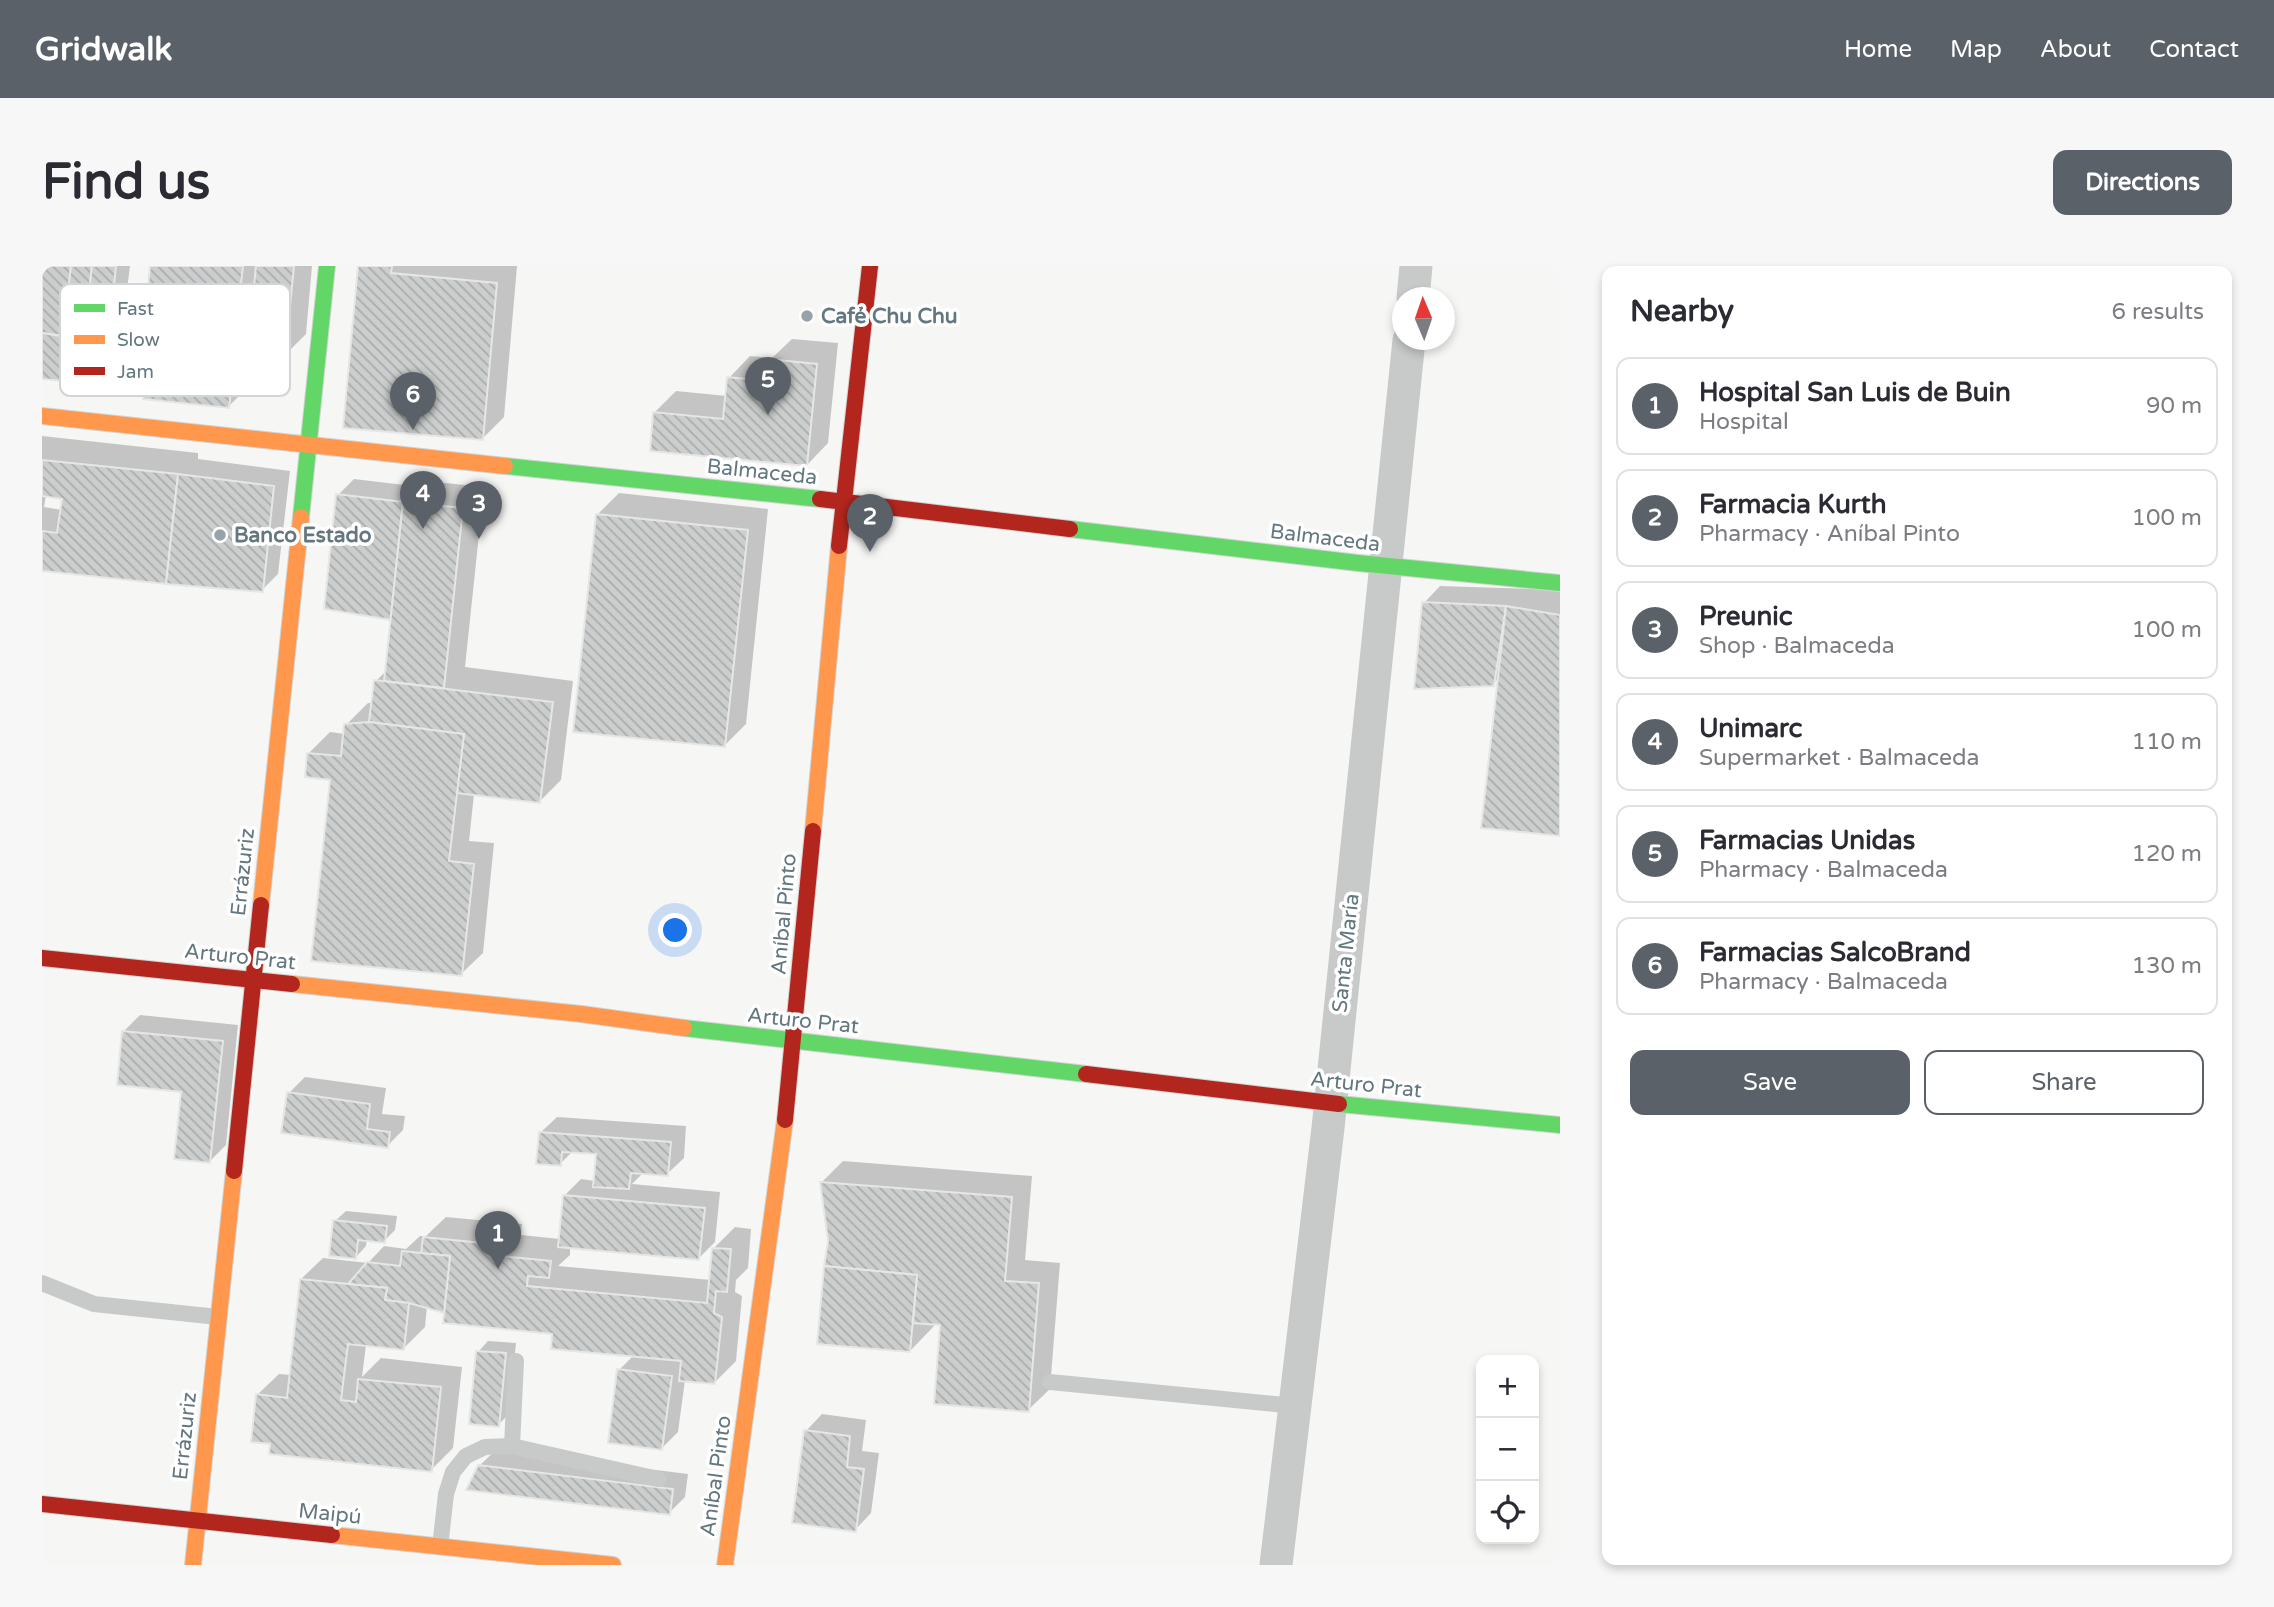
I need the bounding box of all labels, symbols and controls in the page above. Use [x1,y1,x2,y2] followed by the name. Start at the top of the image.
[35,30,172,69] text: Gridwalk
[1844,35,1912,64] text: Home
[1950,35,2002,64] text: Map
[2040,35,2111,64] text: About
[2149,35,2239,64] text: Contact
[2053,150,2232,215] button: Directions
[42,153,210,212] text: Find us
[60,284,290,396] legend
[1392,287,1455,350] north arrow
[1630,293,1734,330] text: Nearby
[117,298,154,320] text: Fast
[2111,298,2204,326] text: 6 results
[821,304,958,329] place label: Café Chu Chu
[799,308,815,324] marker: Café Chu Chu
[117,329,160,351] text: Slow
[745,357,791,415] pin: 5
[117,361,154,383] text: Jam
[390,372,436,430] pin: 6
[1699,377,2011,408] text: Hospital San Luis de Buin
[1648,392,1662,420] text: 1
[2146,392,2202,420] text: 90 m
[1699,408,1789,436] text: Hospital
[706,454,818,490] street label: Balmaceda
[400,471,446,529] pin: 4
[456,481,502,539] pin: 3
[1699,489,1887,520] text: Farmacia Kurth
[847,494,893,552] pin: 2
[1648,504,1662,532] text: 2
[2132,504,2202,532] text: 100 m
[1269,519,1381,557] street label: Balmaceda
[1699,520,1960,548] text: Pharmacy · Aníbal Pinto
[234,523,372,548] place label: Banco Estado
[212,527,228,543] marker: Banco Estado
[1699,601,1793,632] text: Preunic
[1648,616,1662,644] text: 3
[2132,616,2202,644] text: 100 m
[1699,632,1895,660] text: Shop · Balmaceda
[1699,713,1802,744] text: Unimarc
[1648,728,1662,756] text: 4
[2132,728,2202,756] text: 110 m
[1699,744,1980,772] text: Supermarket · Balmaceda
[1699,825,1915,856] text: Farmacias Unidas
[226,827,260,917] street label: Errázuriz
[1648,840,1662,868] text: 5
[2132,840,2202,868] text: 120 m
[766,852,802,976] street label: Aníbal Pinto
[1699,856,1948,884] text: Pharmacy · Balmaceda
[1327,892,1365,1014] street label: Santa María
[658,913,692,947] your location
[1699,937,1971,968] text: Farmacias SalcoBrand
[183,939,297,975] street label: Arturo Prat
[1648,952,1662,980] text: 6
[2132,952,2202,980] text: 130 m
[1699,968,1948,996] text: Pharmacy · Balmaceda
[746,1003,860,1039] street label: Arturo Prat
[1630,1050,1910,1115] button: Save
[1924,1050,2204,1115] button: Share
[1309,1067,1423,1103] street label: Arturo Prat
[475,1211,521,1269] pin: 1
[1476,1355,1539,1544] map controls
[1476,1355,1539,1418] button: +
[168,1391,202,1481] street label: Errázuriz
[695,1414,737,1538] street label: Aníbal Pinto
[1476,1418,1539,1481] button: −
[1476,1481,1539,1544] button: locate
[297,1498,363,1530] street label: Maipú

